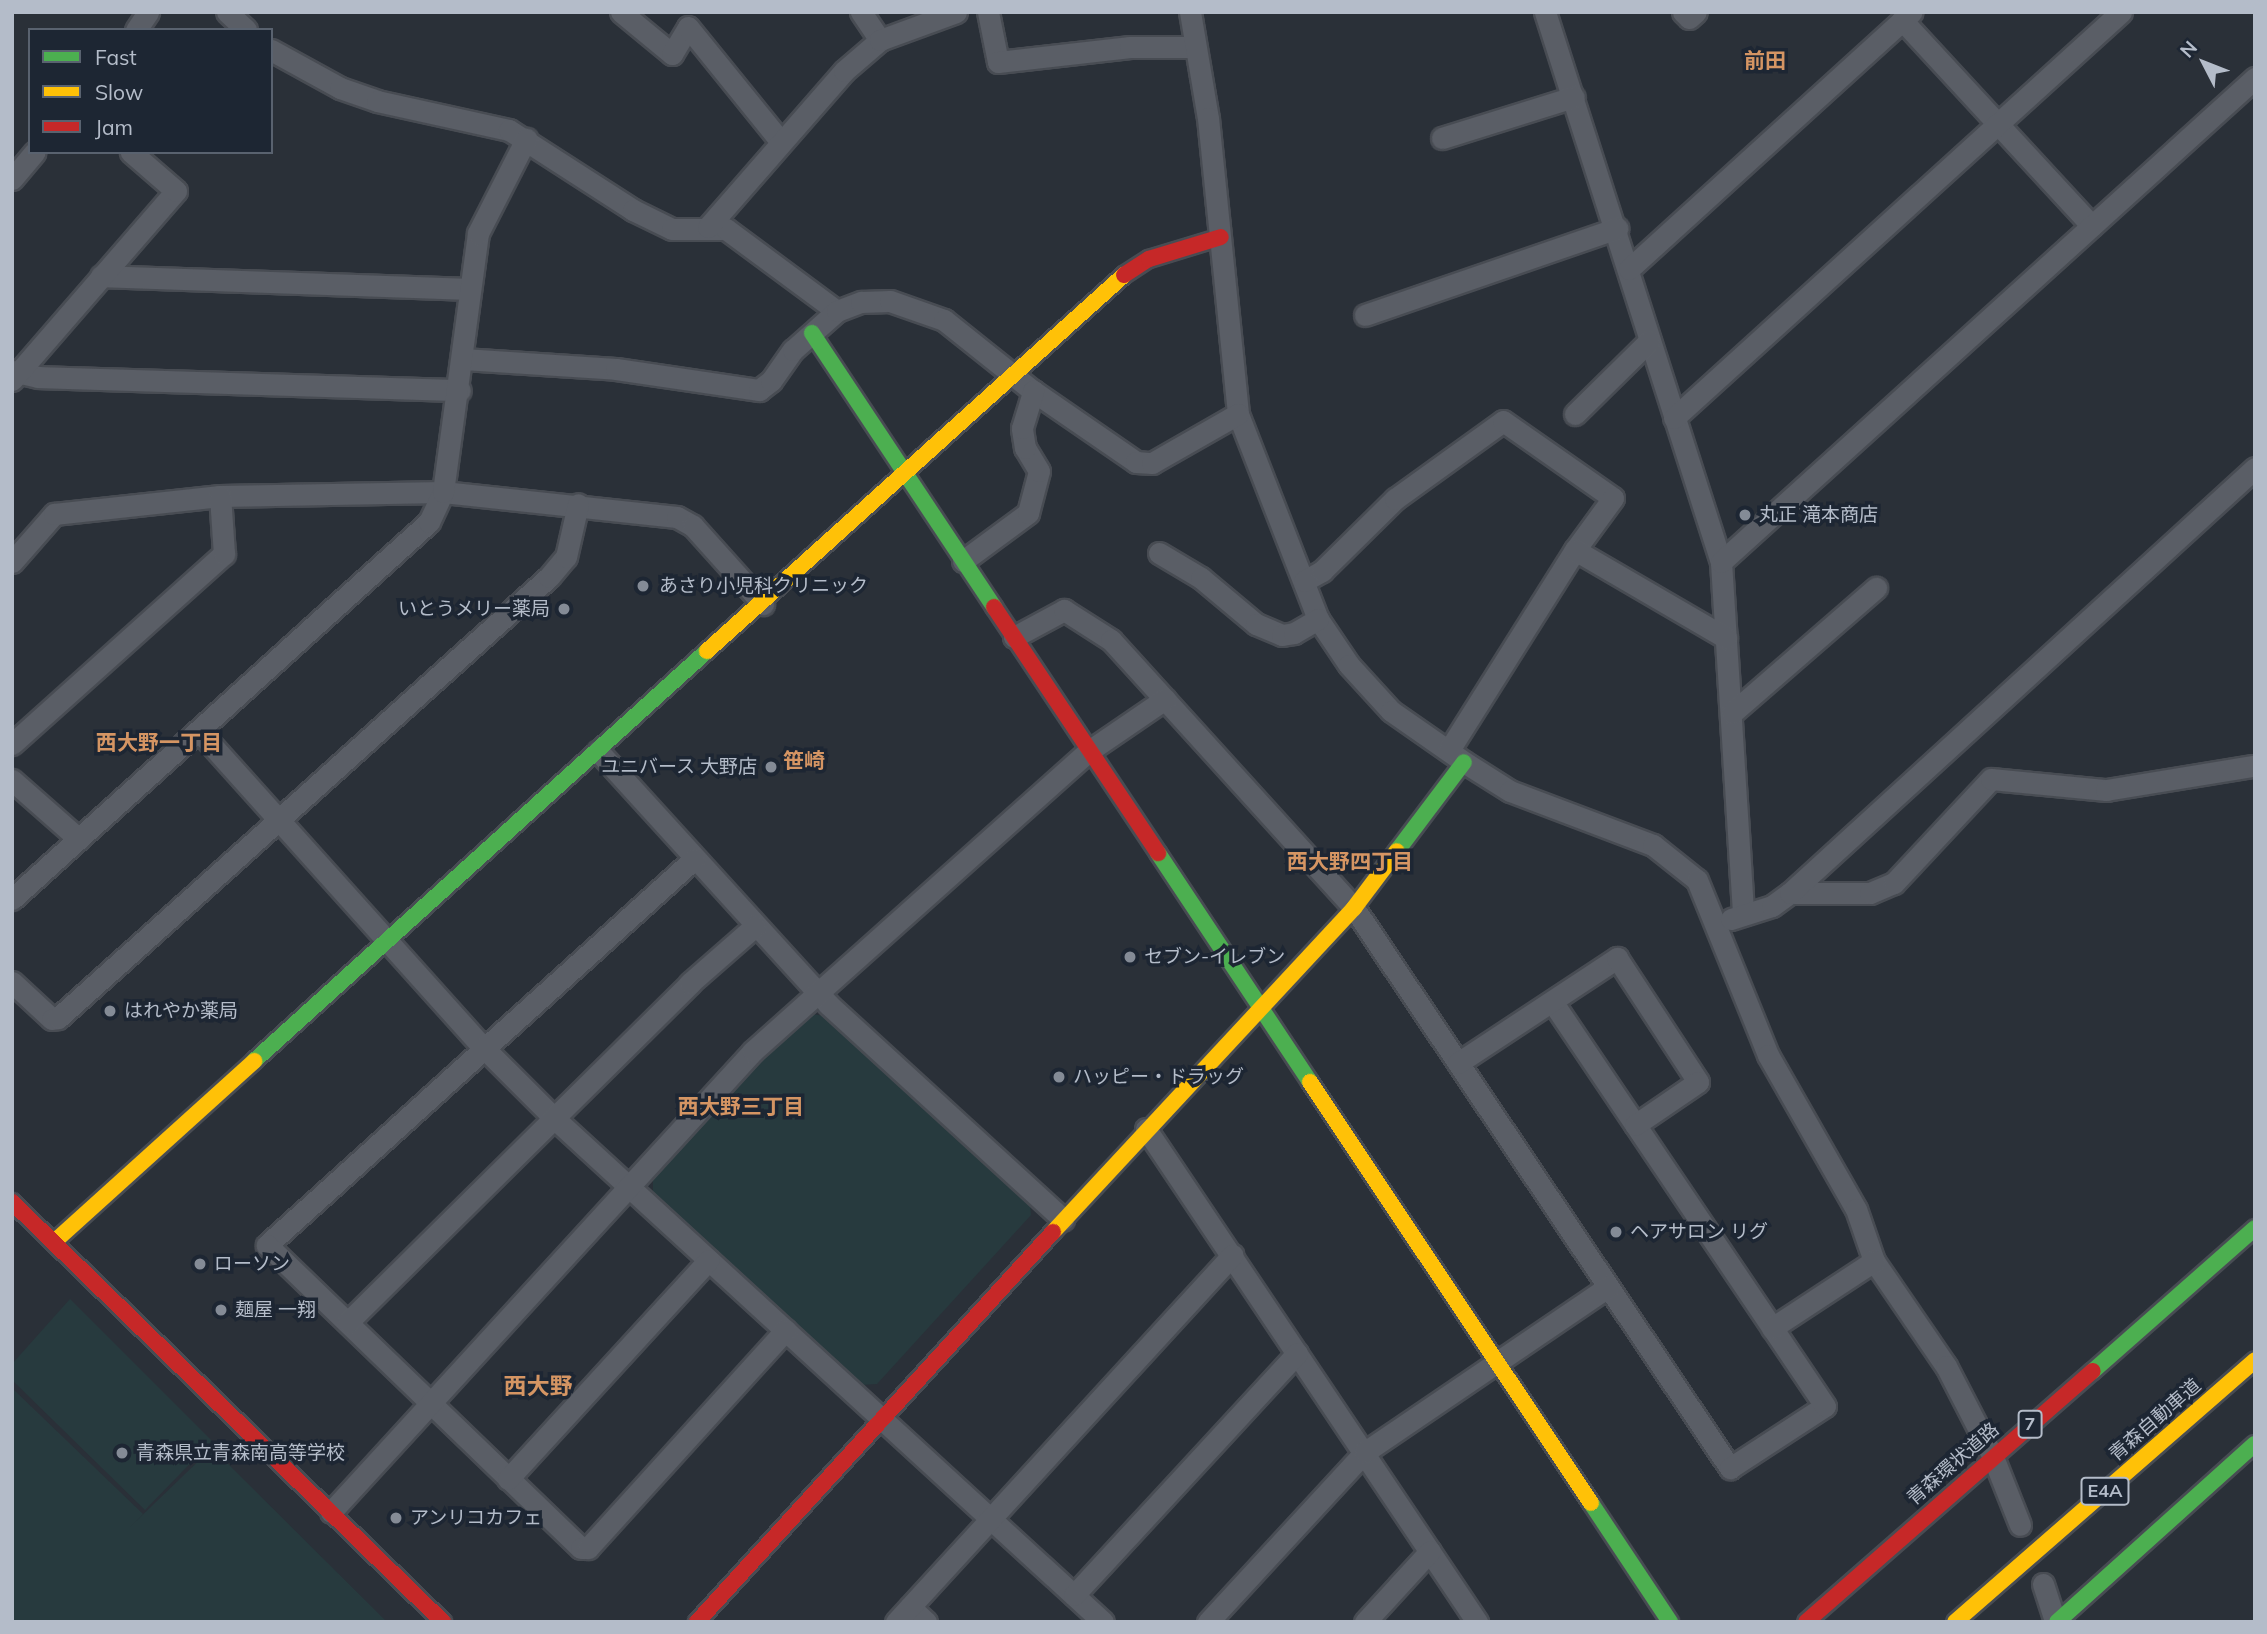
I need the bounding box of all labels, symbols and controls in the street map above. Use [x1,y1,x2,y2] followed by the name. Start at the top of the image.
[28,28,273,154] legend
[2169,28,2239,98] north arrow
[2175,36,2202,62] text: N
[95,44,137,70] text: Fast
[1744,47,1786,73] district label: 前田
[95,79,143,105] text: Slow
[95,114,133,140] text: Jam
[1759,504,1878,526] place label: 丸正 滝本商店
[1737,507,1753,523] marker: 丸正 滝本商店
[659,575,868,597] place label: あさり小児科クリニック
[633,576,653,596] marker: あさり小児科クリニック
[398,598,550,620] place label: いとうメリー薬局
[556,601,572,617] marker: いとうメリー薬局
[96,729,222,755] district label: 西大野一丁目
[783,747,825,773] district label: 笹崎
[600,756,757,778] place label: ユニバース 大野店
[763,759,779,775] marker: ユニバース 大野店
[1287,848,1413,874] district label: 西大野四丁目
[1144,946,1285,968] place label: セブン-イレブン
[1122,949,1138,965] marker: セブン-イレブン
[124,1000,238,1022] place label: はれやか薬局
[102,1003,118,1019] marker: はれやか薬局
[1073,1066,1244,1088] place label: ハッピー・ドラッグ
[1051,1069,1067,1085] marker: ハッピー・ドラッグ
[678,1093,804,1119] district label: 西大野三丁目
[1630,1221,1768,1243] place label: ヘアサロン リグ
[1608,1224,1624,1240] marker: ヘアサロン リグ
[214,1253,290,1275] place label: ローソン
[192,1256,208,1272] marker: ローソン
[235,1299,316,1321] place label: 麺屋 一翔
[213,1302,229,1318] marker: 麺屋 一翔
[504,1372,572,1400] district label: 西大野
[2105,1374,2205,1466] street label: 青森自動車道
[2016,1409,2044,1438] road number: 7
[1903,1418,2003,1510] street label: 青森環状道路
[136,1442,345,1464] place label: 青森県立青森南高等学校
[114,1445,130,1461] marker: 青森県立青森南高等学校
[2079,1476,2131,1506] road number: E4A
[410,1507,543,1529] place label: アンリコカフェ
[388,1510,404,1526] marker: アンリコカフェ

